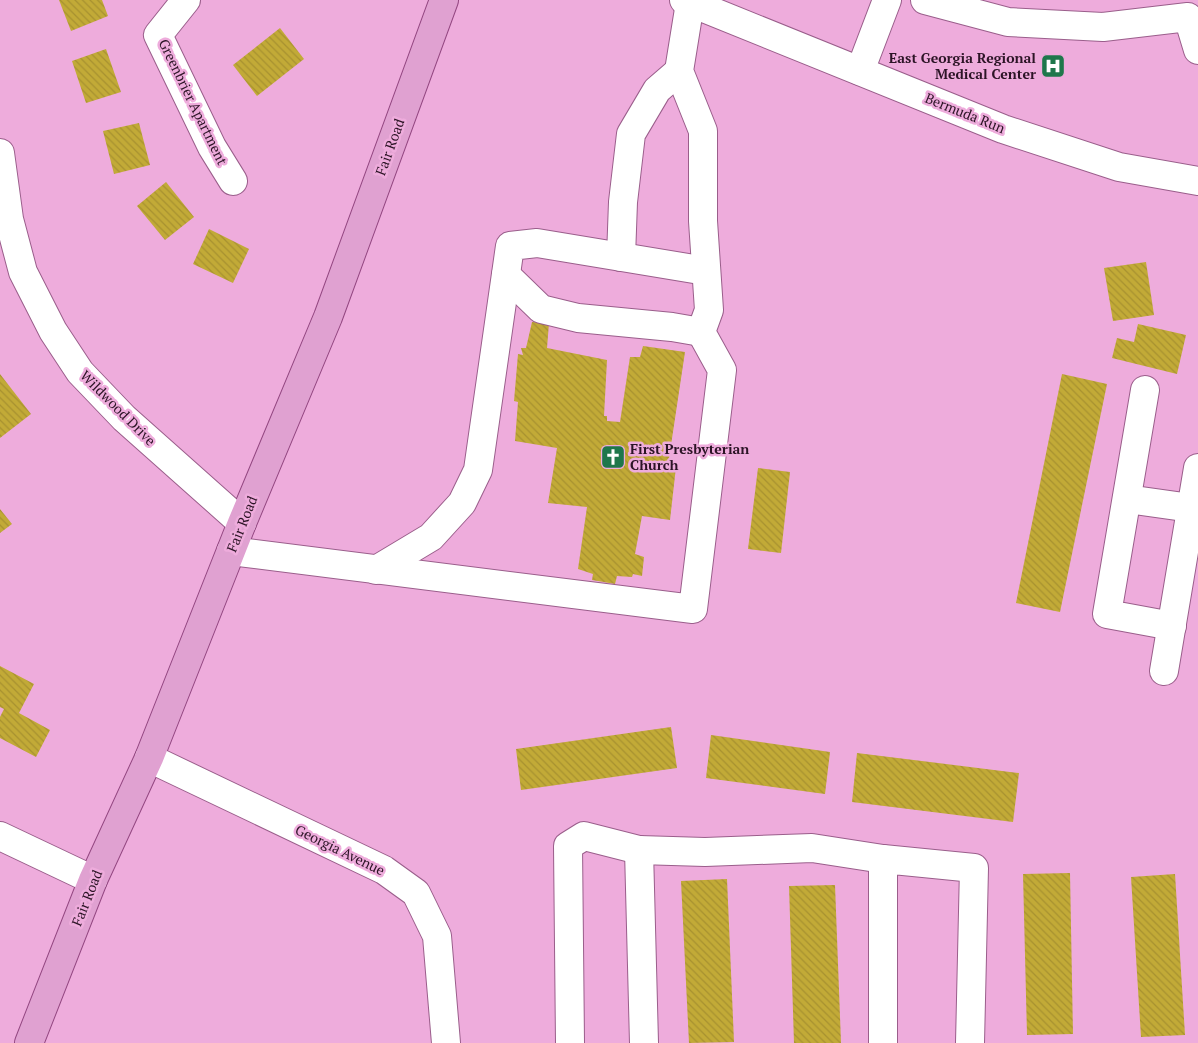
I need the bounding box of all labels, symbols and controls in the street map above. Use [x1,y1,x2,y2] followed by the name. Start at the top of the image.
[155,36,233,169] street label: Greenbrier Apartment
[889,48,1036,83] place label: East Georgia Regional Medical Center
[1040,53,1066,79] hospital icon: East Georgia Regional Medical Center
[922,88,1009,137] street label: Bermuda Run
[371,116,409,178] street label: Fair Road
[77,366,160,449] street label: Wildwood Drive
[630,439,749,474] place label: First Presbyterian Church
[600,444,626,470] church icon: First Presbyterian Church
[222,493,261,555] street label: Fair Road
[292,820,388,879] street label: Georgia Avenue
[67,867,106,929] street label: Fair Road

